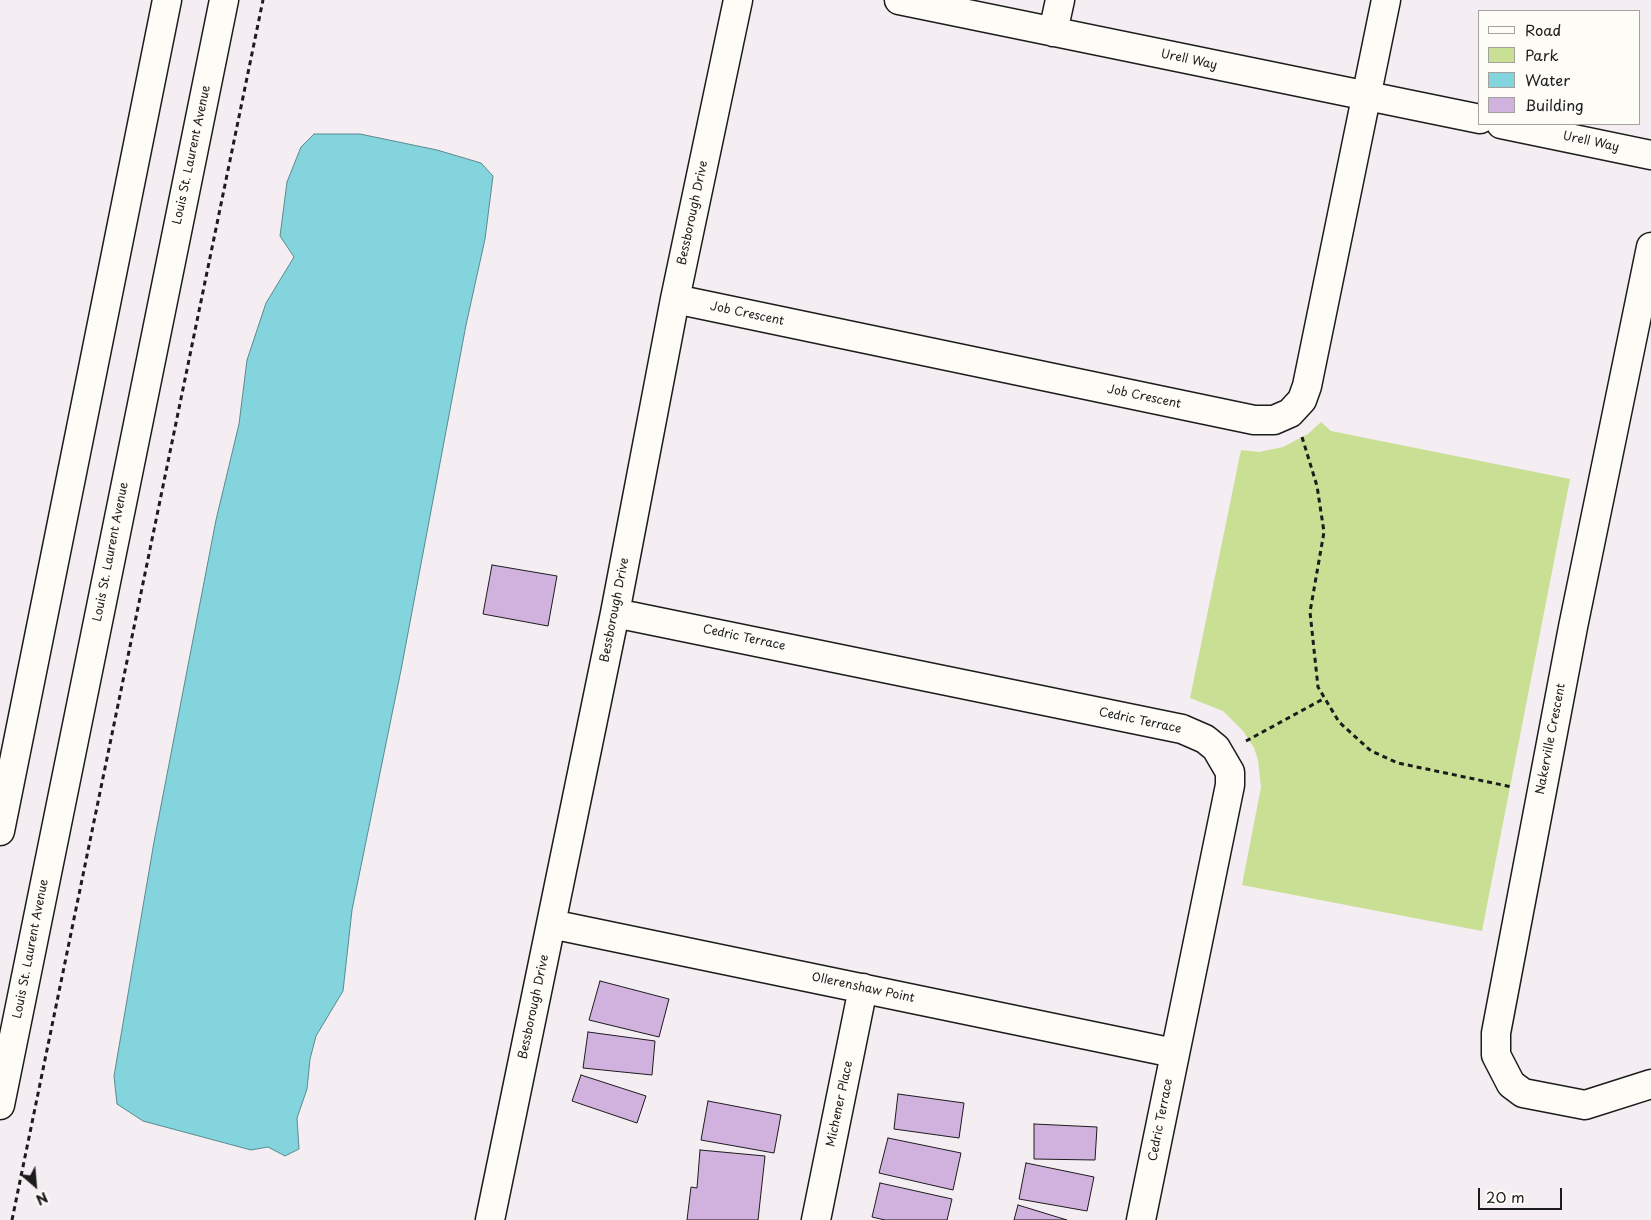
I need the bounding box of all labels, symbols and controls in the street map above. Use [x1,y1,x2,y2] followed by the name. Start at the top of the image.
[1478,10,1641,125] legend
[1525,18,1561,41] text: Road
[1525,43,1559,66] text: Park
[1159,47,1219,73] street label: Urell Way
[1525,68,1570,91] text: Water
[170,84,214,226] street label: Louis St. Laurent Avenue
[1525,93,1584,116] text: Building
[1561,129,1621,155] street label: Urell Way
[675,159,711,267] street label: Bessborough Drive
[709,299,785,329] street label: Job Crescent
[1106,382,1182,412] street label: Job Crescent
[90,481,132,623] street label: Louis St. Laurent Avenue
[598,556,632,664] street label: Bessborough Drive
[701,622,787,654] street label: Cedric Terrace
[1533,682,1569,796] street label: Nakerville Crescent
[1097,705,1183,737] street label: Cedric Terrace
[10,878,52,1020] street label: Louis St. Laurent Avenue
[516,953,552,1061] street label: Bessborough Drive
[810,970,916,1006] street label: Ollerenshaw Point
[824,1060,856,1148] street label: Michener Place
[1146,1077,1176,1163] street label: Cedric Terrace
[10,1160,60,1210] north arrow
[1481,1178,1565,1210] scale bar
[1486,1185,1525,1208] text: 20 m
[32,1187,52,1211] text: N

